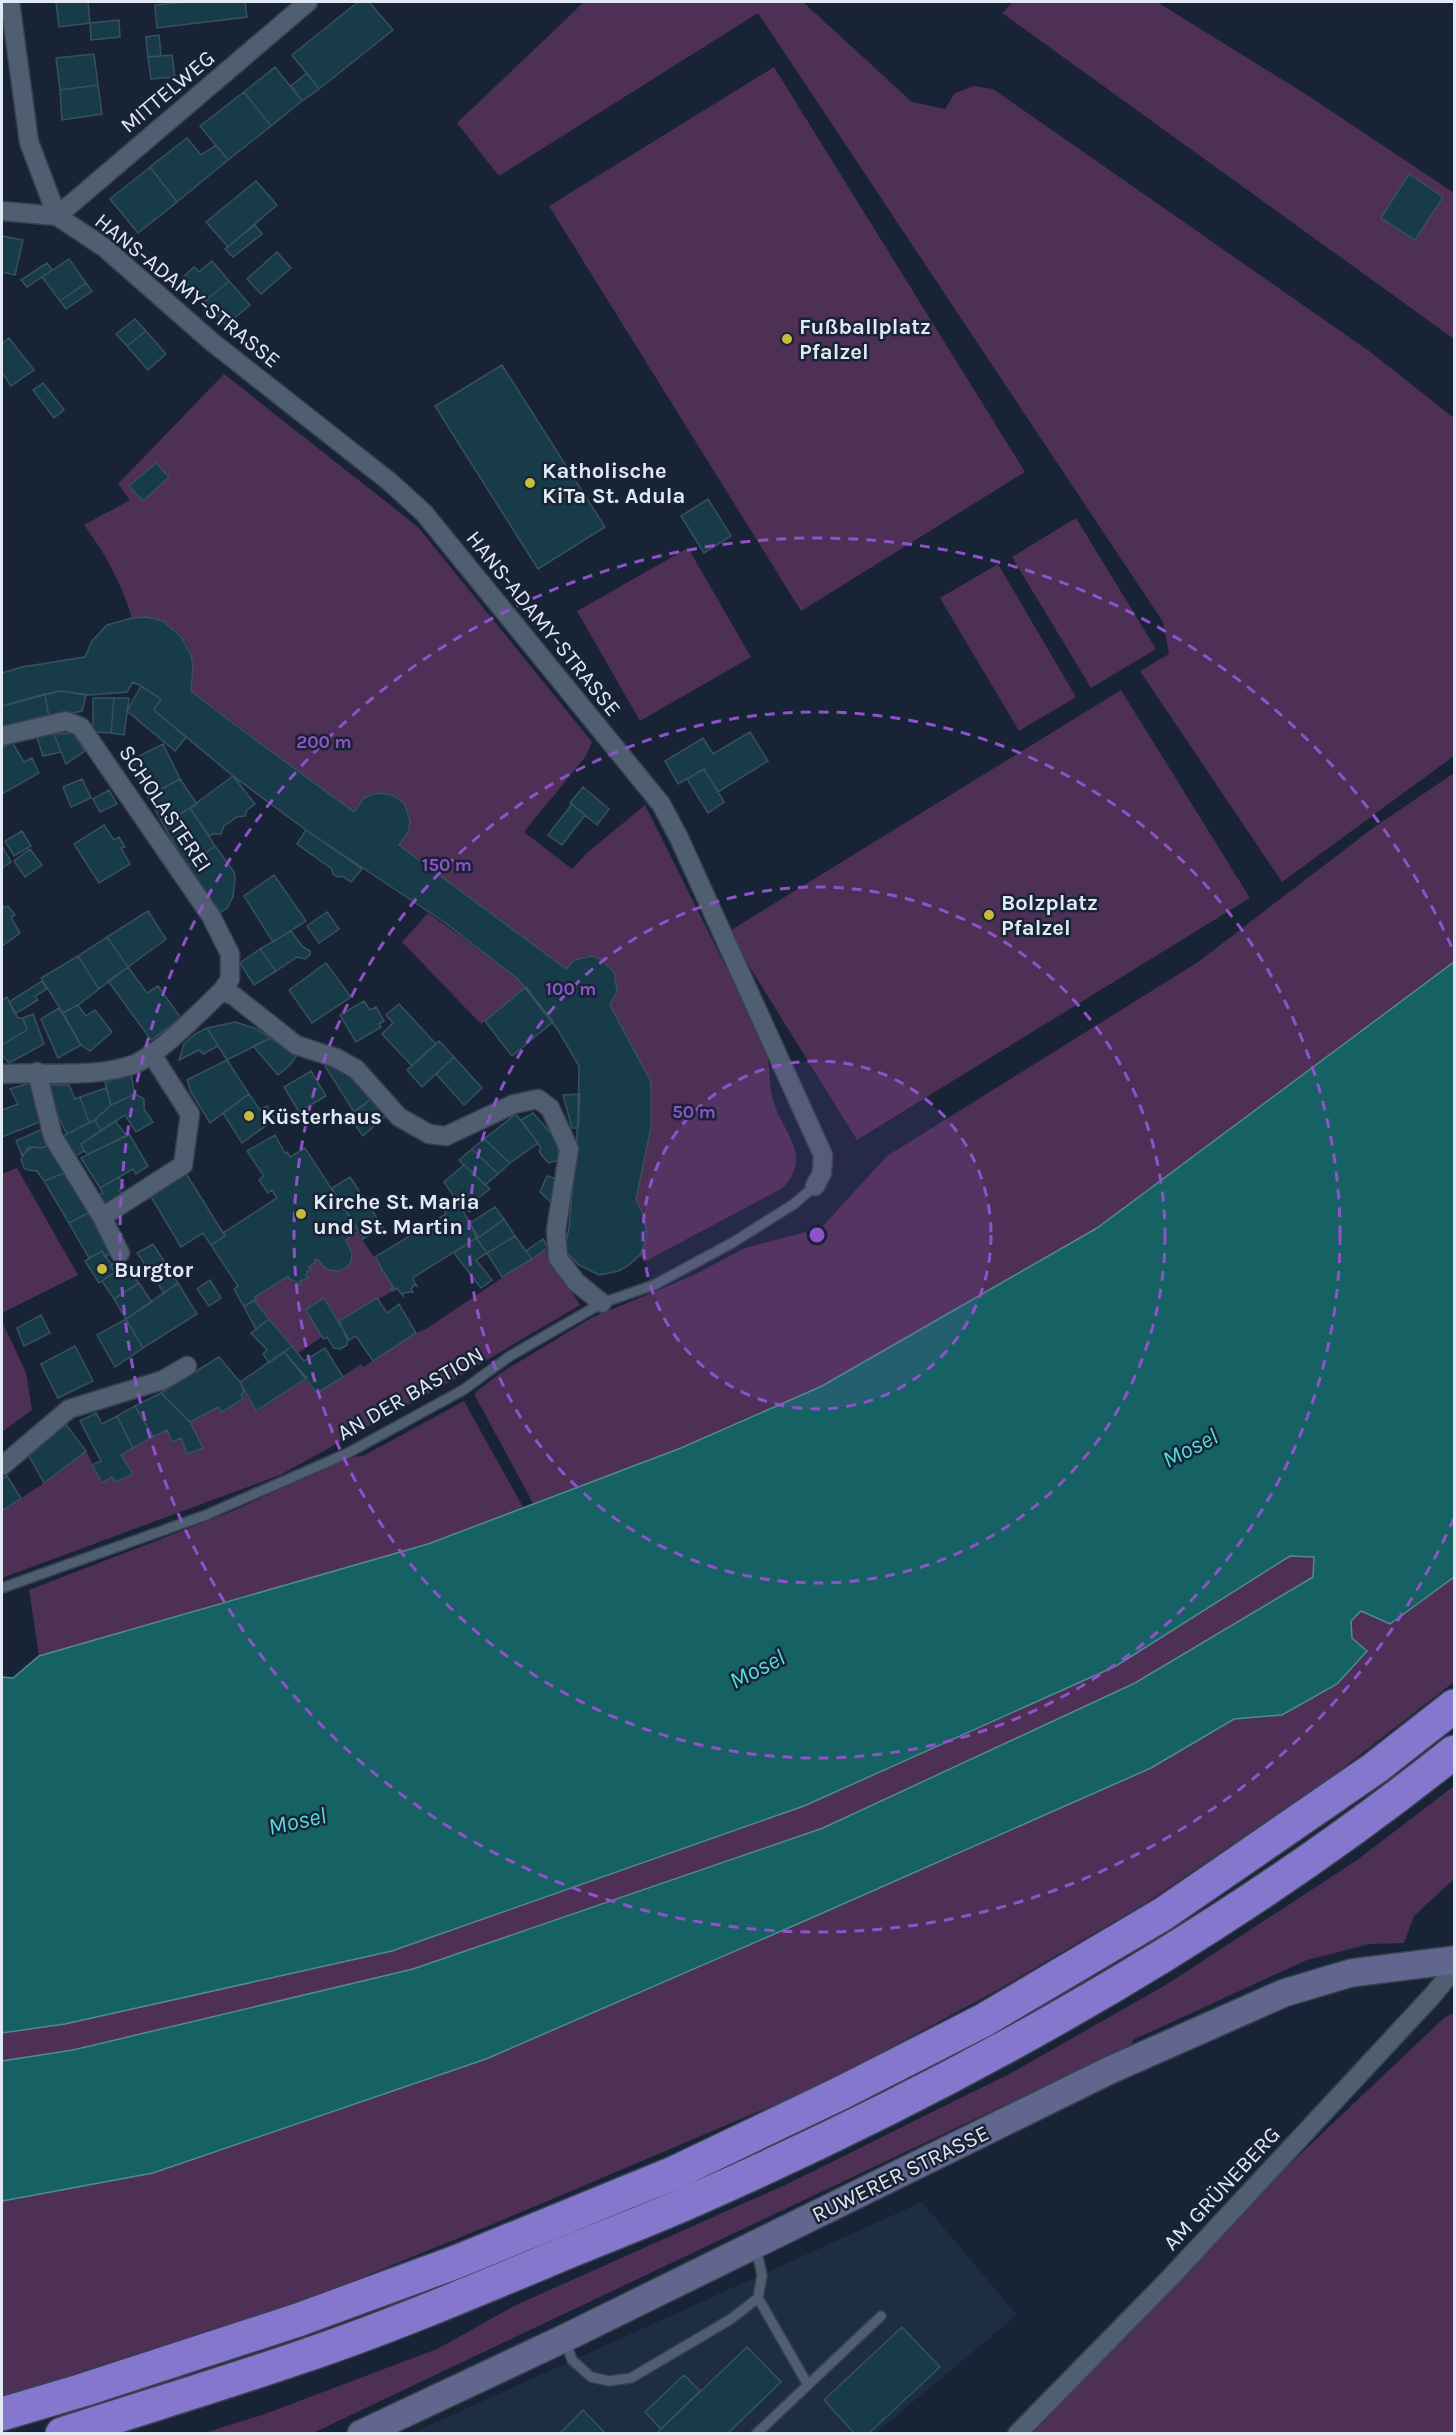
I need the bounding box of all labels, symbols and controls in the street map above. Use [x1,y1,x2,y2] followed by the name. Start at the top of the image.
[115,45,220,139] street label: MITTELWEG
[89,208,285,374] street label: HANS-ADAMY-STRASSE
[799,314,931,365] place label: Fußballplatz Pfalzel
[780,332,794,346] marker: Fußballplatz Pfalzel
[542,458,685,509] place label: Katholische KiTa St. Adula
[523,476,537,490] marker: Katholische KiTa St. Adula
[460,526,626,722] street label: HANS-ADAMY-STRASSE
[296,731,352,753] text: 200 m
[113,740,217,877] street label: SCHOLASTEREI
[422,854,472,876] text: 150 m
[1001,890,1098,941] place label: Bolzplatz Pfalzel
[982,908,996,922] marker: Bolzplatz Pfalzel
[546,978,596,1000] text: 100 m
[672,1101,716,1123] text: 50 m
[261,1104,382,1130] place label: Küsterhaus
[242,1109,256,1123] marker: Küsterhaus
[313,1189,480,1240] place label: Kirche St. Maria und St. Martin
[294,1207,308,1221] marker: Kirche St. Maria und St. Martin
[807,1225,827,1245] centre of rings
[114,1257,193,1283] place label: Burgtor
[95,1262,109,1276] marker: Burgtor
[333,1341,488,1446] street label: AN DER BASTION
[1158,1422,1222,1474] water label: Mosel
[725,1643,789,1695] water label: Mosel
[265,1801,329,1841] water label: Mosel
[808,2120,993,2228] street label: RUWERER STRASSE
[1158,2121,1286,2256] street label: AM GRÜNEBERG

